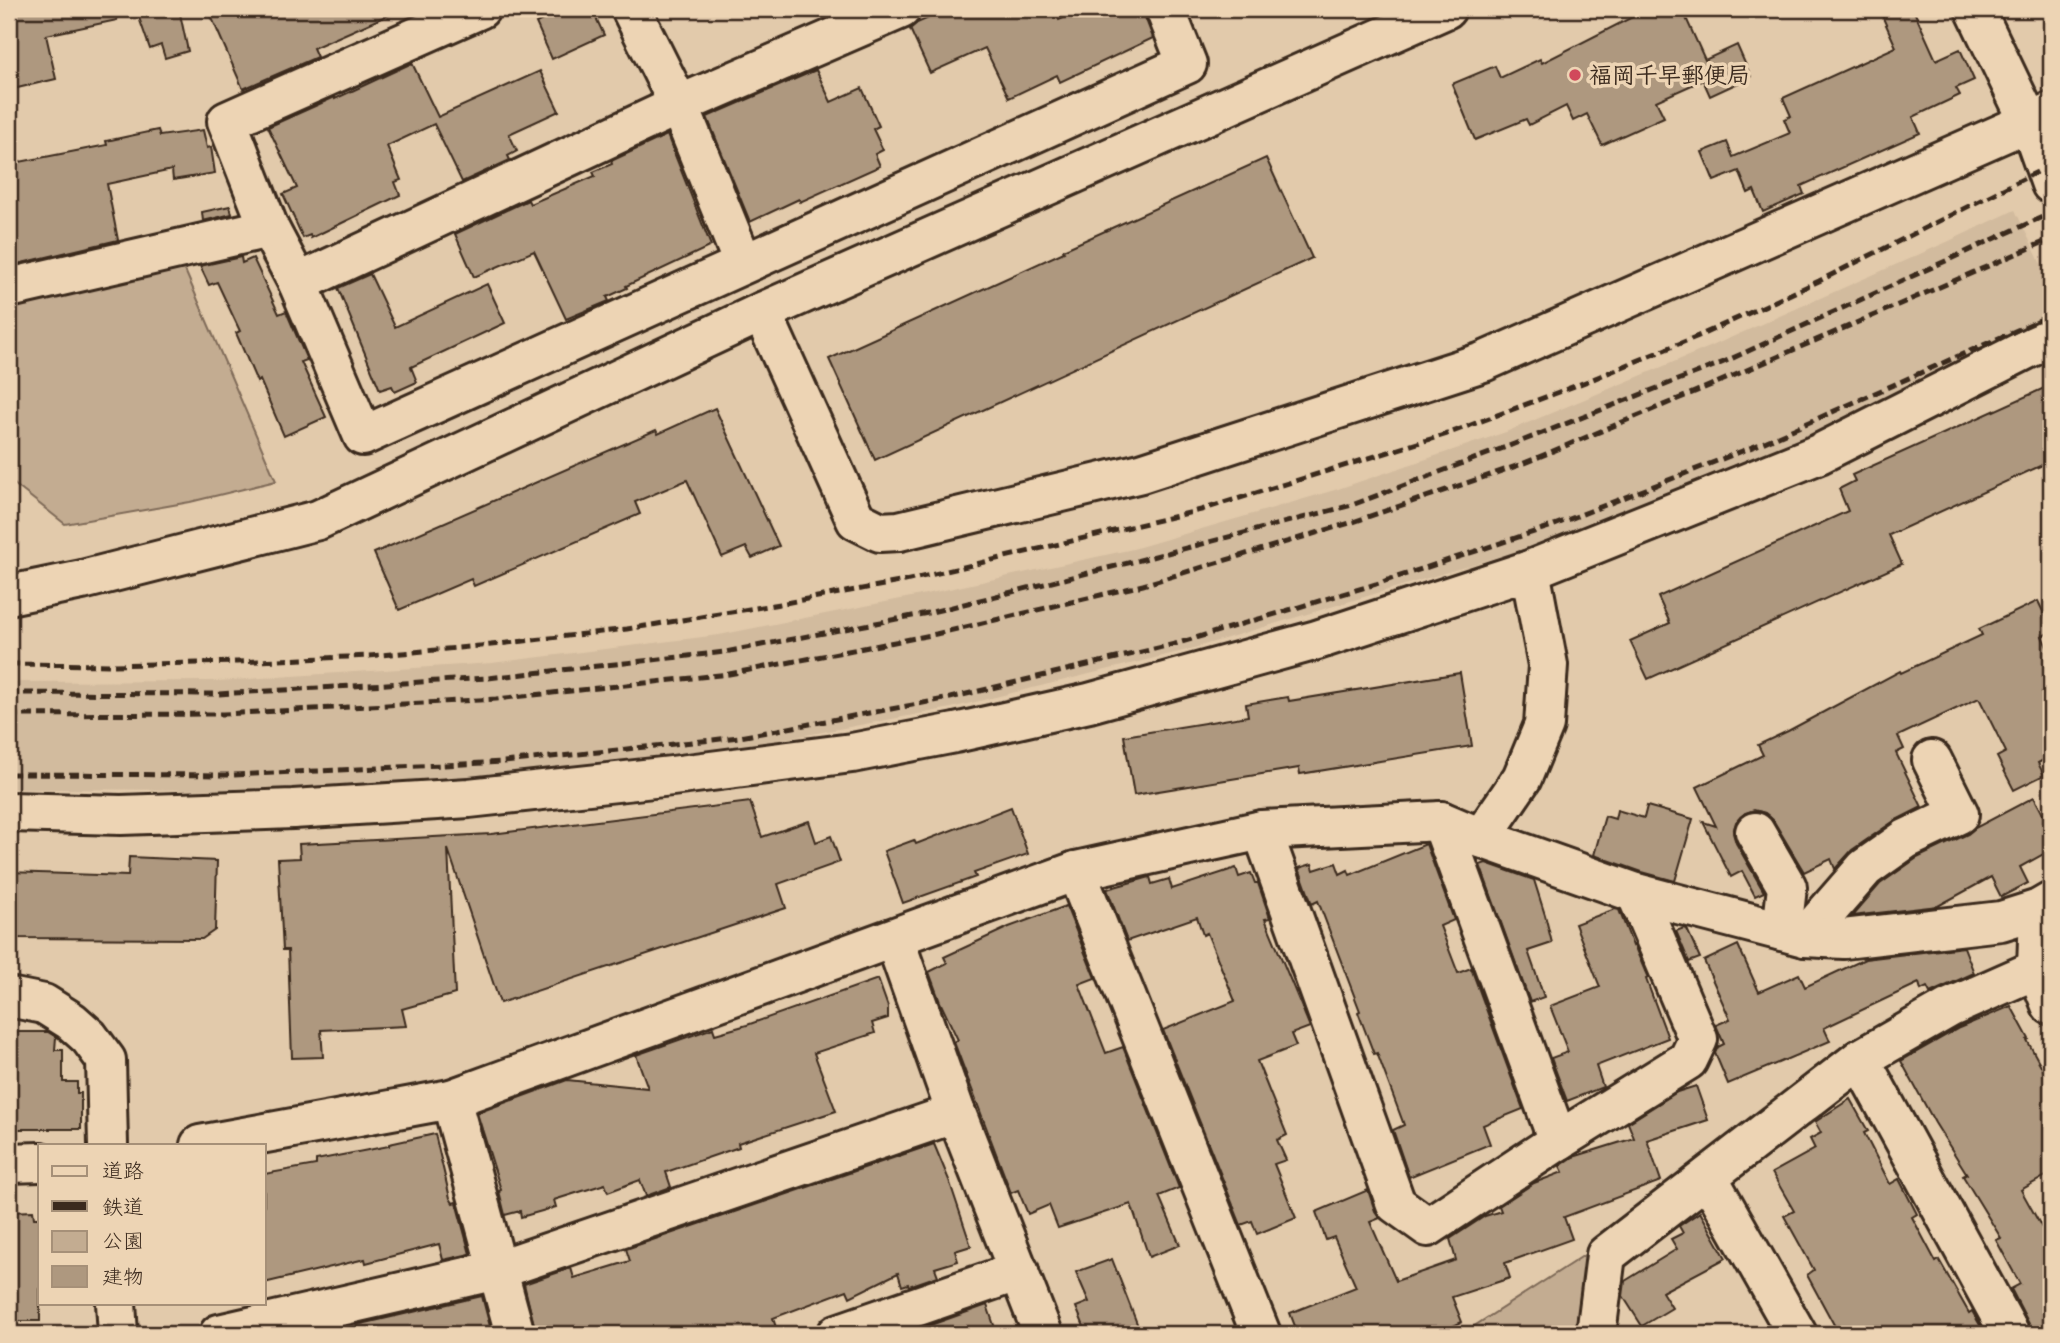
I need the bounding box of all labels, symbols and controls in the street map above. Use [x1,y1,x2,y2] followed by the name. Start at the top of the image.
[1589,61,1750,89] place label: 福岡千早郵便局
[1567,67,1583,83] marker: 福岡千早郵便局
[38,1144,266,1304] legend
[102,1158,144,1183] text: 道路
[102,1194,144,1219] text: 鉄道
[102,1228,144,1253] text: 公園
[102,1264,144,1289] text: 建物

